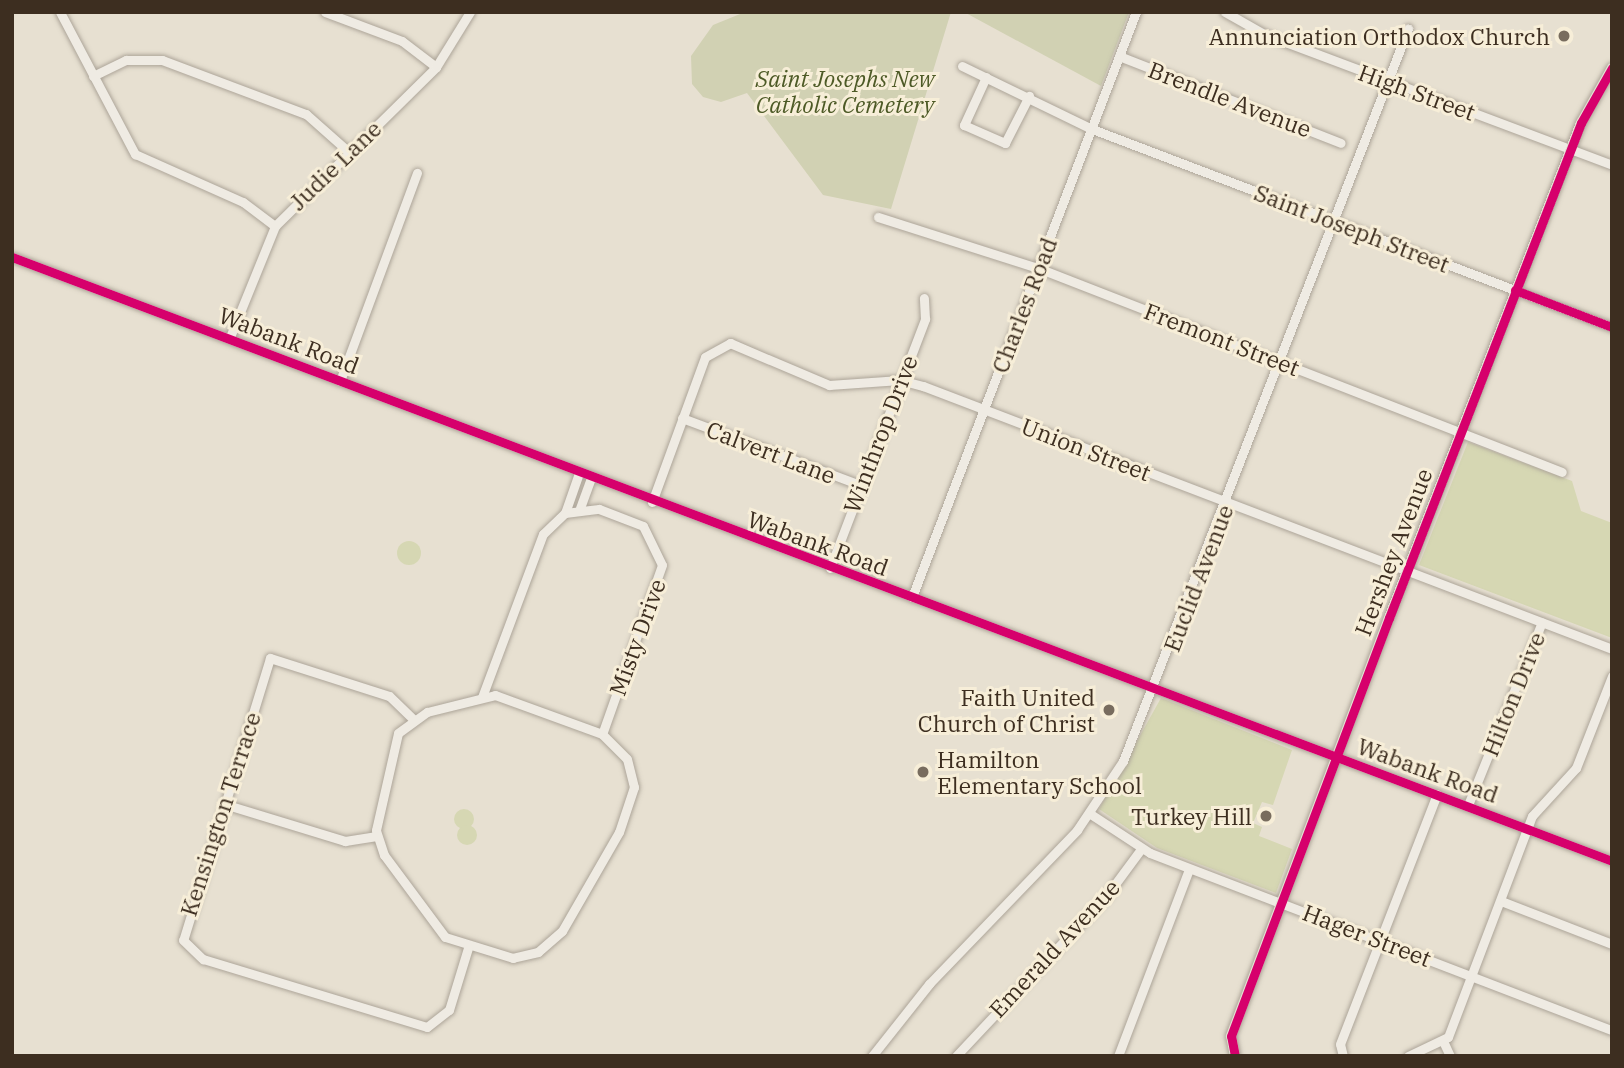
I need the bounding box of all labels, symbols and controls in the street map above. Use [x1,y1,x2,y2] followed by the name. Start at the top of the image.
[1209,22,1550,50] place label: Annunciation Orthodox Church
[1556,28,1572,44] marker: Annunciation Orthodox Church
[1145,55,1315,143] street label: Brendle Avenue
[1355,58,1479,126] street label: High Street
[756,64,934,118] park label: Saint Josephs New Catholic Cemetery
[283,115,387,215] street label: Judie Lane
[1251,178,1453,278] street label: Saint Joseph Street
[986,233,1062,377] street label: Charles Road
[1141,297,1303,381] street label: Fremont Street
[215,301,363,379] street label: Wabank Road
[837,351,923,517] street label: Winthrop Drive
[1017,412,1155,486] street label: Union Street
[703,415,839,489] street label: Calvert Lane
[1348,464,1438,640] street label: Hershey Avenue
[1157,501,1239,655] street label: Euclid Avenue
[744,505,892,581] street label: Wabank Road
[603,575,671,699] street label: Misty Drive
[1476,628,1550,760] street label: Hilton Drive
[918,683,1095,737] place label: Faith United Church of Christ
[1101,702,1117,718] marker: Faith United Church of Christ
[174,709,266,919] street label: Kensington Terrace
[1354,732,1502,808] street label: Wabank Road
[937,745,1142,799] place label: Hamilton Elementary School
[915,764,931,780] marker: Hamilton Elementary School
[1131,802,1252,830] place label: Turkey Hill
[1258,808,1274,824] marker: Turkey Hill
[983,873,1125,1023] street label: Emerald Avenue
[1299,898,1435,972] street label: Hager Street

